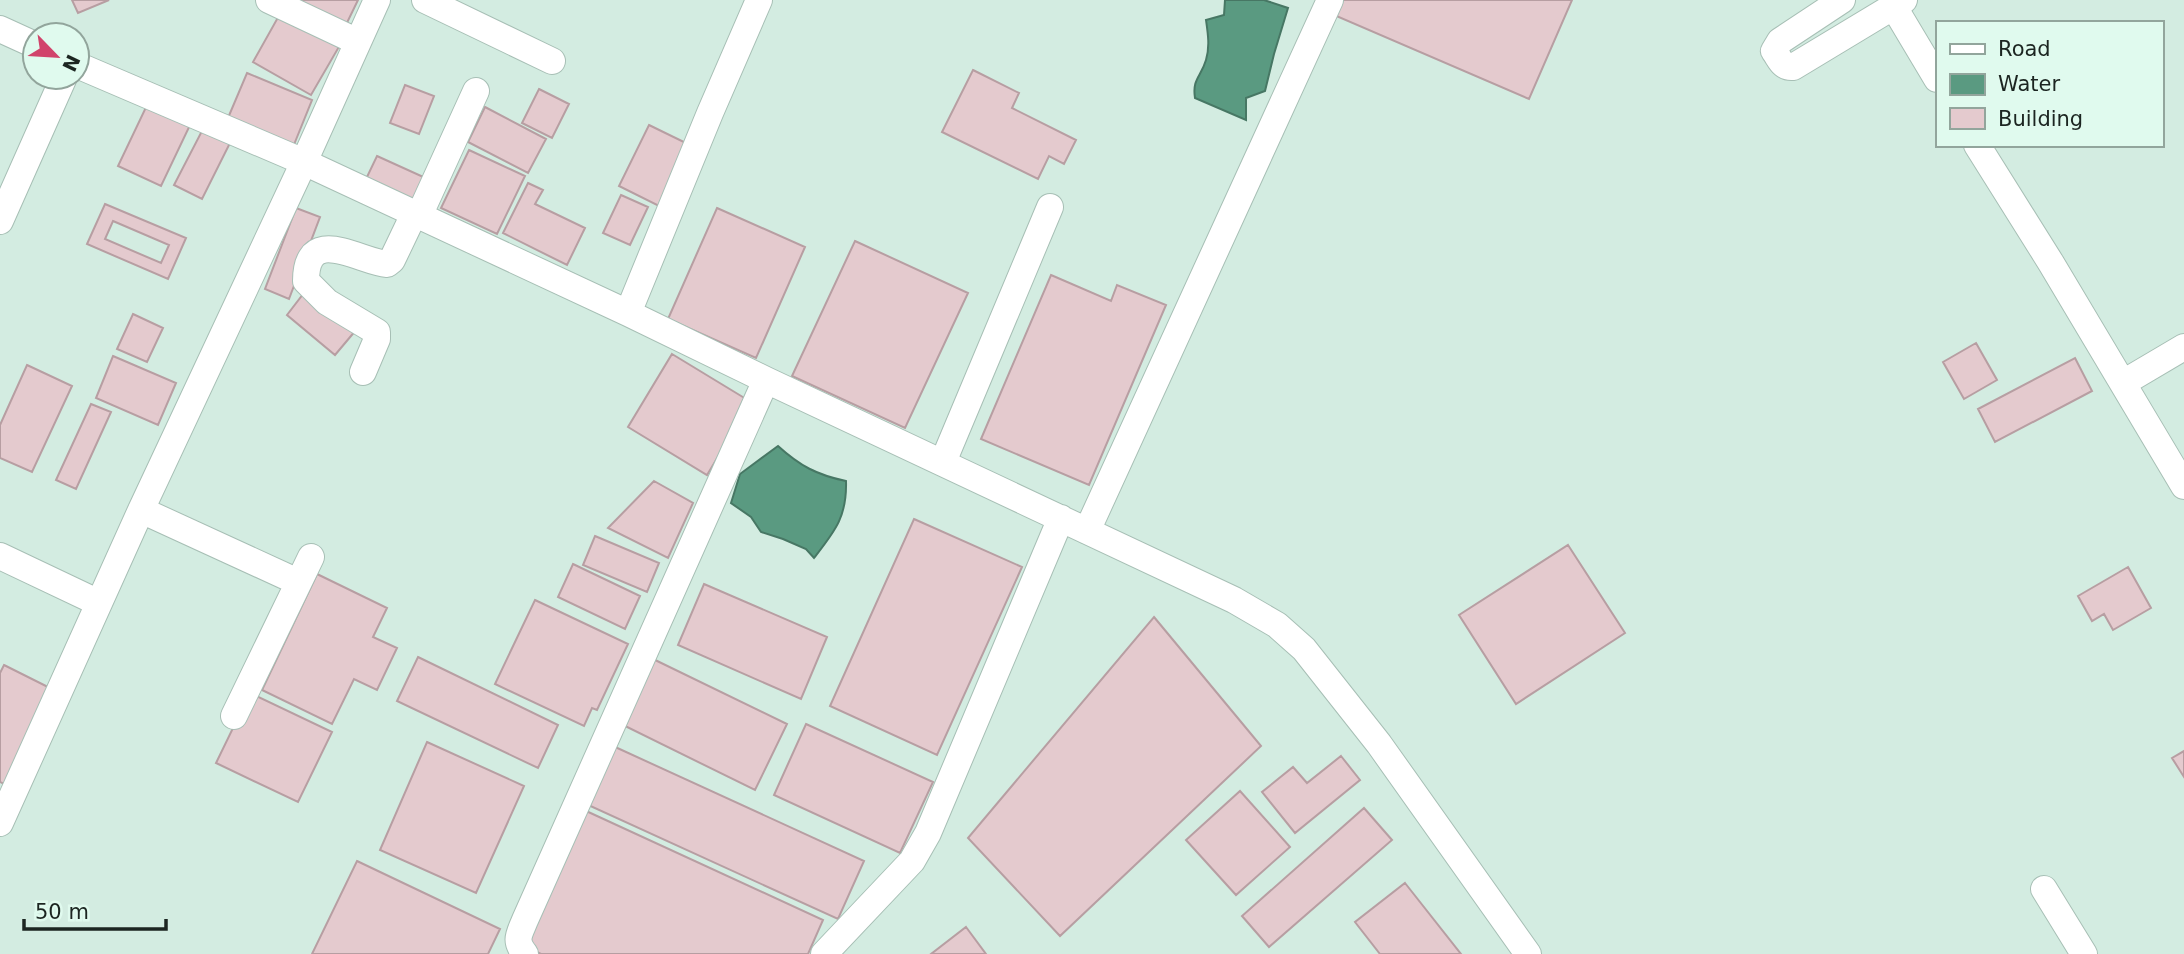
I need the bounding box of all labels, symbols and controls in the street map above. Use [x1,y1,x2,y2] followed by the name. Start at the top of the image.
[21,21,91,91] north arrow
[1936,21,2163,147] legend
[1998,37,2051,61] text: Road
[58,51,85,75] text: N
[1998,72,2060,96] text: Water
[1998,107,2083,131] text: Building
[24,888,166,932] scale bar
[35,900,89,924] text: 50 m

